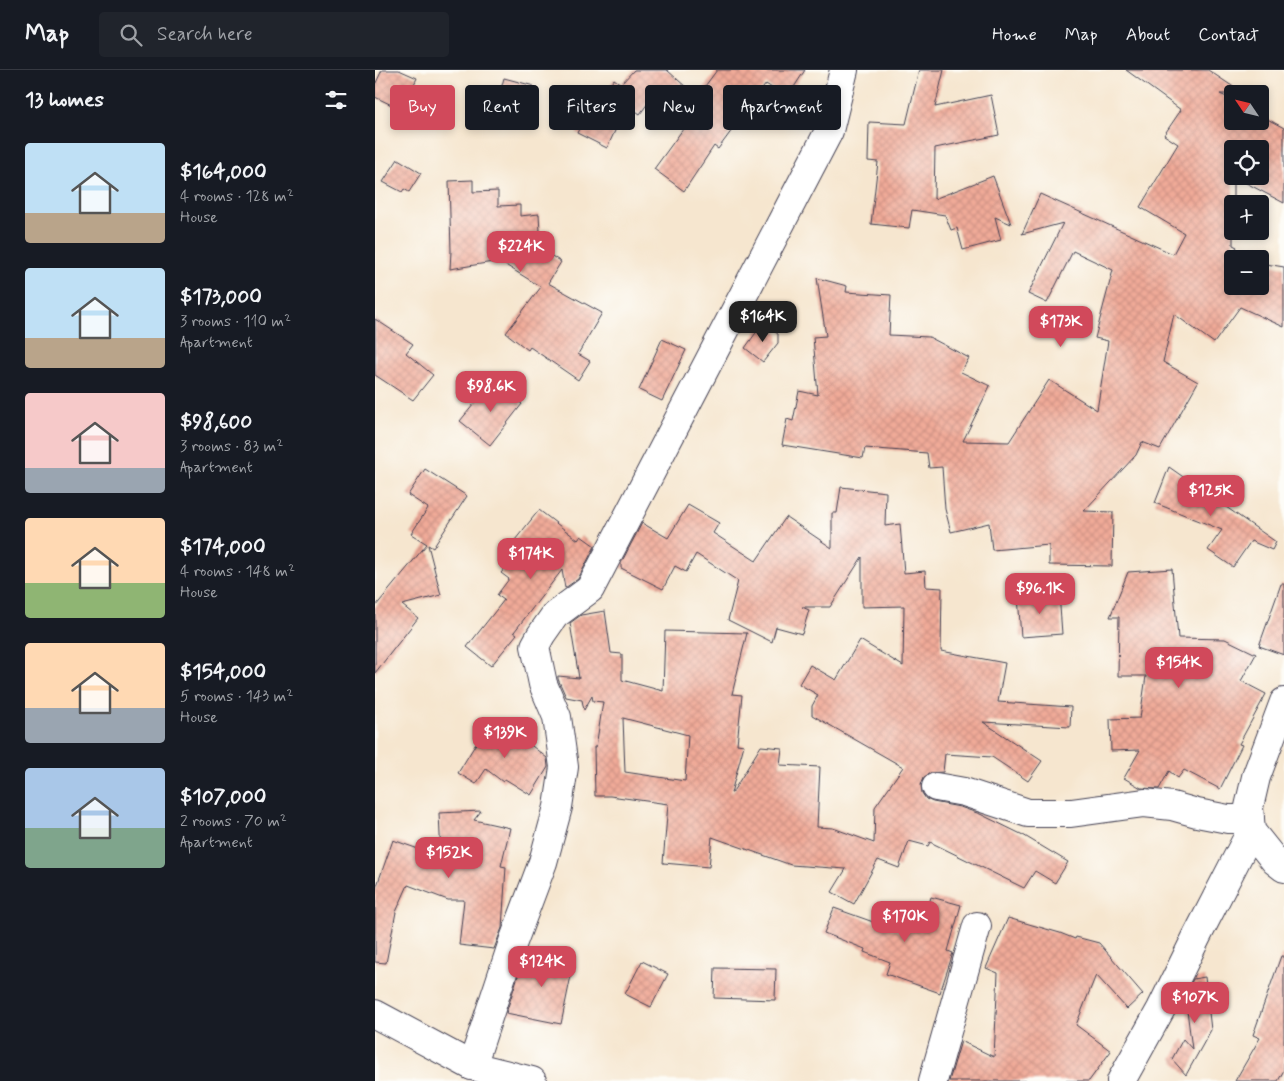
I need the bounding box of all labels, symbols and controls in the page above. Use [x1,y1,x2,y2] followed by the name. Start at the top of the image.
[99,12,449,57] search box
[25,19,69,50] text: Map
[117,21,145,49] icon: search
[157,22,253,47] text: Search here
[992,23,1037,47] text: Home
[1065,23,1098,47] text: Map
[1126,23,1170,47] text: About
[1198,23,1259,47] text: Contact
[390,85,455,130] chip: Buy
[465,85,539,130] chip: Rent
[549,85,635,130] chip: Filters
[645,85,713,130] chip: New
[723,85,841,130] chip: Apartment
[1224,85,1269,130] north arrow
[1224,85,1269,295] map controls
[25,86,104,114] text: 13 homes
[322,86,350,114] icon: filters
[1224,140,1269,185] button: locate
[180,158,267,186] text: $164,000
[65,163,125,223] icon: home
[180,186,294,207] text: 4 rooms · 128 m²
[1224,195,1269,240] button: +
[180,207,218,228] text: House
[486,230,556,273] pin: $224K
[498,236,544,257] text: $224K
[1224,250,1269,295] button: −
[180,283,262,311] text: $173,000
[65,288,125,348] icon: home
[728,300,798,343] pin: $164K
[740,306,786,327] text: $164K
[1026,306,1096,348] pin: $173K
[180,311,291,332] text: 3 rooms · 110 m²
[1040,311,1082,332] text: $173K
[180,332,253,353] text: Apartment
[450,370,532,413] pin: $98.6K
[467,376,515,397] text: $98.6K
[180,408,252,436] text: $98,600
[65,413,125,473] icon: home
[180,436,283,457] text: 3 rooms · 83 m²
[180,457,253,478] text: Apartment
[1176,474,1246,517] pin: $125K
[1188,480,1234,501] text: $125K
[180,533,266,561] text: $174,000
[65,538,125,598] icon: home
[496,538,566,580] pin: $174K
[508,543,554,564] text: $174K
[180,561,295,582] text: 4 rooms · 148 m²
[999,572,1081,615] pin: $96.1K
[1016,578,1064,599] text: $96.1K
[180,582,218,603] text: House
[1144,646,1214,689] pin: $154K
[1156,652,1202,673] text: $154K
[180,658,266,686] text: $154,000
[65,663,125,723] icon: home
[180,686,293,707] text: 5 rooms · 143 m²
[180,707,218,728] text: House
[470,716,540,759] pin: $139K
[483,722,527,743] text: $139K
[180,783,266,811] text: $107,000
[65,788,125,848] icon: home
[180,811,287,832] text: 2 rooms · 70 m²
[180,832,253,853] text: Apartment
[414,836,484,879] pin: $152K
[426,842,472,863] text: $152K
[870,900,940,943] pin: $170K
[882,906,928,927] text: $170K
[507,946,577,988] pin: $124K
[519,951,565,972] text: $124K
[1160,982,1230,1024] pin: $107K
[1172,987,1218,1008] text: $107K

